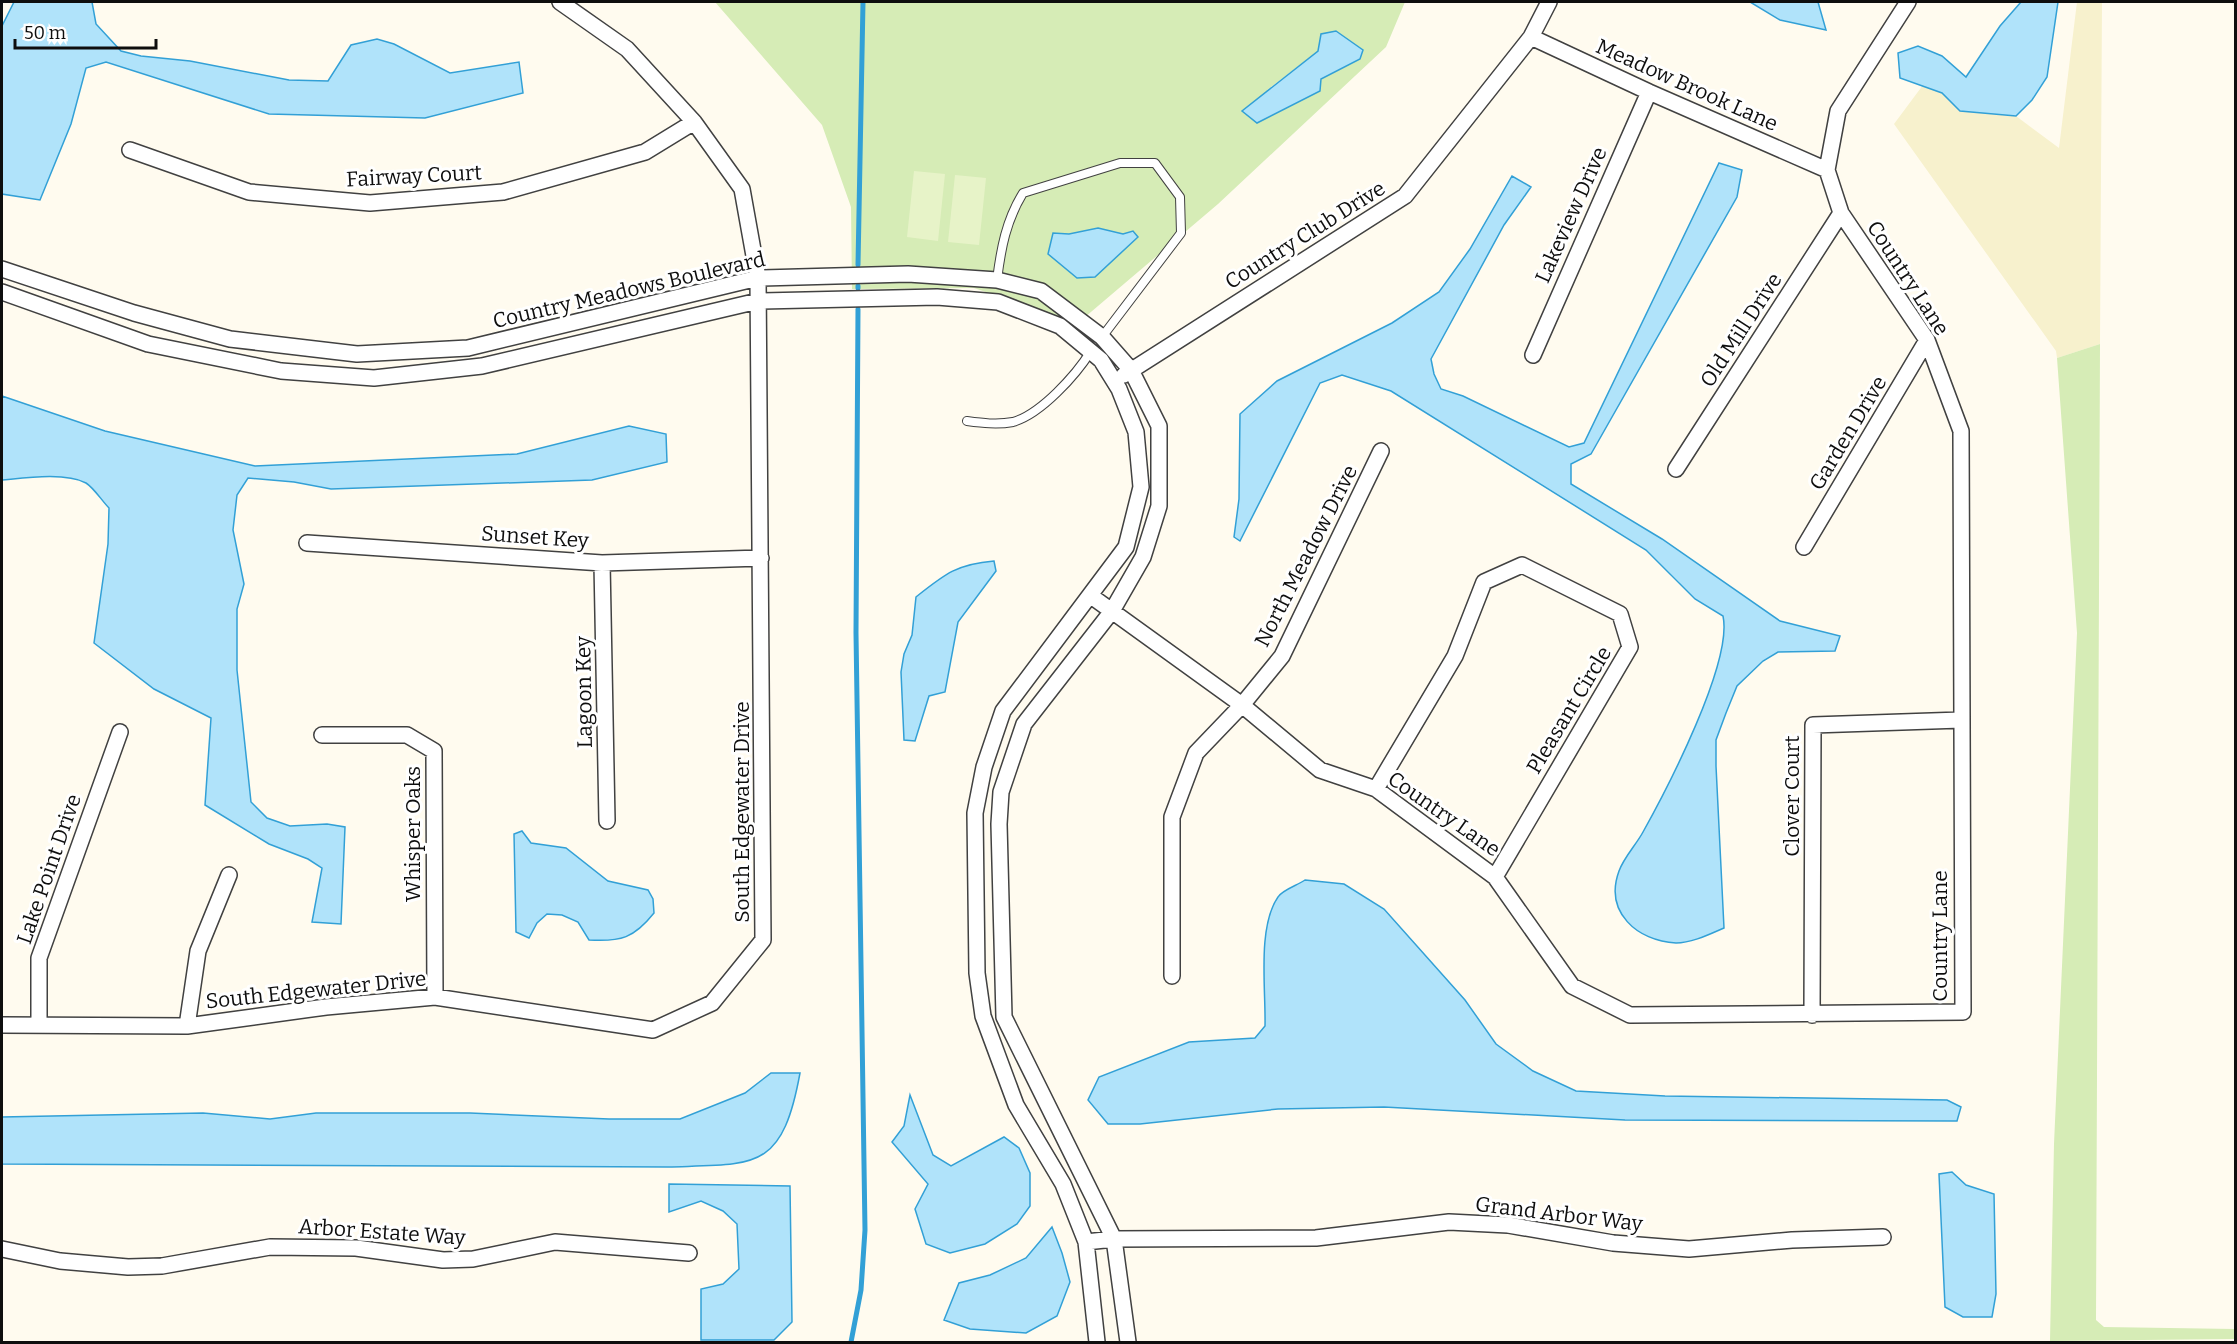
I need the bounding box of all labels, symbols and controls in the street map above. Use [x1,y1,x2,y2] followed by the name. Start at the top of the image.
[15,12,156,50] scale bar
[24,22,66,44] text: 50 m
[1592,33,1782,137] street label: Meadow Brook Lane
[1529,143,1613,287] street label: Lakeview Drive
[345,159,483,193] street label: Fairway Court
[1220,175,1390,295] street label: Country Club Drive
[1861,216,1955,340] street label: Country Lane
[490,246,768,334] street label: Country Meadows Boulevard
[1694,268,1788,392] street label: Old Mill Drive
[1804,371,1892,495] street label: Garden Drive
[1249,461,1363,651] street label: North Meadow Drive
[480,520,591,554] street label: Sunset Key
[570,635,598,748] street label: Lagoon Key
[1521,642,1617,778] street label: Pleasant Circle
[729,701,755,923] street label: South Edgewater Drive
[1779,735,1805,857] street label: Clover Court
[400,766,426,902] street label: Whisper Oaks
[1383,766,1505,862] street label: Country Lane
[11,791,87,947] street label: Lake Point Drive
[1927,870,1953,1002] street label: Country Lane
[204,965,428,1015] street label: South Edgewater Drive
[1474,1191,1645,1237] street label: Grand Arbor Way
[298,1213,467,1251] street label: Arbor Estate Way

